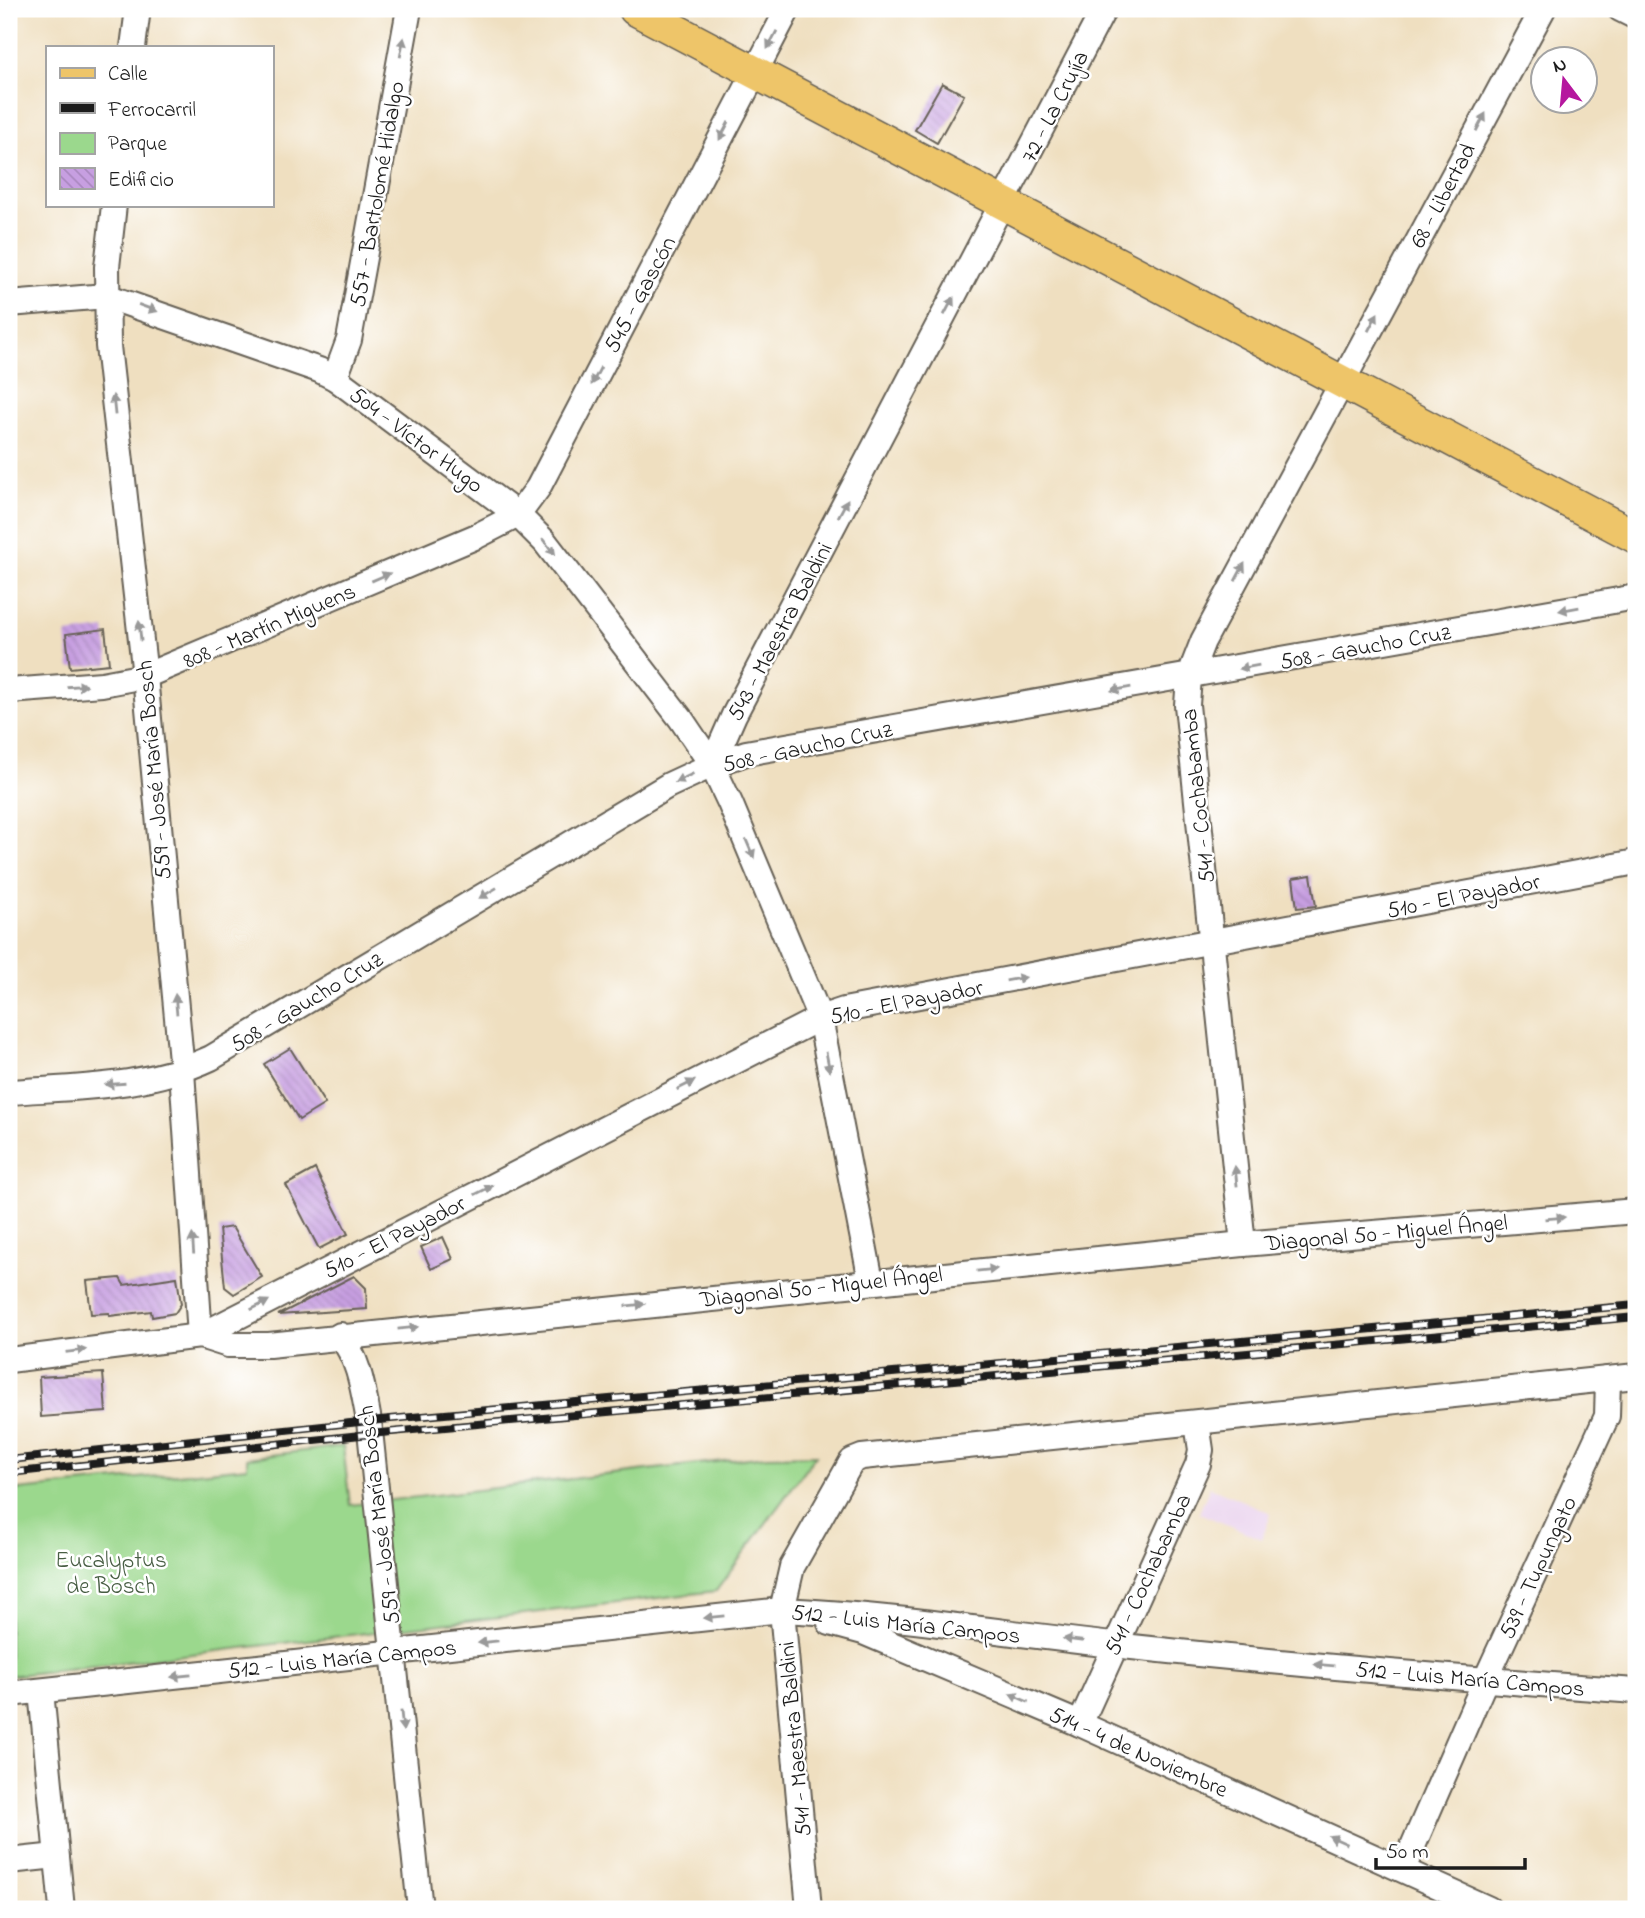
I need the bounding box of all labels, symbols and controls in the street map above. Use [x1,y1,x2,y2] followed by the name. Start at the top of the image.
[766,30,778,49] one-way arrow
[397,36,408,58] one-way arrow
[1014,45,1099,169] street label: 72 - La Crujía
[46,46,273,206] legend
[1530,46,1600,116] north arrow
[1550,51,1570,81] text: N
[108,60,148,90] text: Calle
[342,79,416,310] street label: 557 - Bartolomé Hidalgo
[107,96,196,126] text: Ferrocarril
[1476,112,1487,132] one-way arrow
[718,121,729,141] one-way arrow
[108,130,167,160] text: Parque
[1403,138,1486,254] street label: 68 - Libertad
[108,166,174,196] text: Edificio
[597,231,686,359] street label: 545 - Gascón
[943,296,955,316] one-way arrow
[138,303,159,314] one-way arrow
[1367,312,1379,332] one-way arrow
[590,366,602,386] one-way arrow
[341,380,489,503] street label: 504 - Víctor Hugo
[109,393,120,415] one-way arrow
[838,498,849,518] one-way arrow
[720,537,842,727] street label: 543 - Maestra Baldini
[541,538,555,556] one-way arrow
[1234,562,1245,582] one-way arrow
[371,571,392,582] one-way arrow
[179,576,362,679] street label: 808 - Martín Miguens
[1558,604,1580,615] one-way arrow
[1277,617,1454,680] street label: 508 - Gaucho Cruz
[134,620,145,642] one-way arrow
[129,659,182,881] street label: 559 - José María Bosch
[1238,661,1260,672] one-way arrow
[66,680,88,691] one-way arrow
[1110,684,1132,695] one-way arrow
[1174,707,1225,885] street label: 541 - Cochabamba
[719,714,896,783] street label: 508 - Gaucho Cruz
[674,773,694,784] one-way arrow
[745,839,756,860] one-way arrow
[1384,866,1544,930] street label: 510 - El Payador
[478,887,497,899] one-way arrow
[225,944,390,1062] street label: 508 - Gaucho Cruz
[827,972,987,1036] street label: 510 - El Payador
[1005,973,1027,984] one-way arrow
[170,992,181,1014] one-way arrow
[823,1051,834,1073] one-way arrow
[104,1079,126,1090] one-way arrow
[677,1080,697,1092] one-way arrow
[1230,1165,1241,1187] one-way arrow
[474,1184,494,1195] one-way arrow
[318,1188,474,1290] street label: 510 - El Payador
[1262,1206,1509,1263] street label: Diagonal 50 - Miguel Ángel
[1544,1212,1566,1223] one-way arrow
[188,1233,199,1255] one-way arrow
[697,1258,944,1319] street label: Diagonal 50 - Miguel Ángel
[976,1264,998,1275] one-way arrow
[250,1299,270,1311] one-way arrow
[624,1299,646,1310] one-way arrow
[397,1323,419,1334] one-way arrow
[66,1346,88,1357] one-way arrow
[351,1403,410,1626] street label: 559 - José María Bosch
[1097,1489,1201,1661] street label: 541 - Cochabamba
[1492,1491,1588,1645] street label: 539 - Tupungato
[55,1545,167,1604] park label: Eucalyptus de Bosch
[790,1597,1022,1654] street label: 512 - Luis María Campos
[703,1612,725,1623] one-way arrow
[226,1632,458,1689] street label: 512 - Luis María Campos
[1062,1635,1084,1646] one-way arrow
[476,1637,498,1648] one-way arrow
[772,1640,821,1838] street label: 541 - Maestra Baldini
[1354,1654,1586,1707] street label: 512 - Luis María Campos
[1313,1660,1335,1671] one-way arrow
[170,1671,192,1682] one-way arrow
[1008,1692,1029,1703] one-way arrow
[1043,1699,1233,1808] street label: 514 - 4 de Noviembre
[396,1710,407,1732] one-way arrow
[1376,1827,1524,1871] scale bar
[1328,1834,1348,1846] one-way arrow
[1386,1838,1429,1868] text: 50 m

